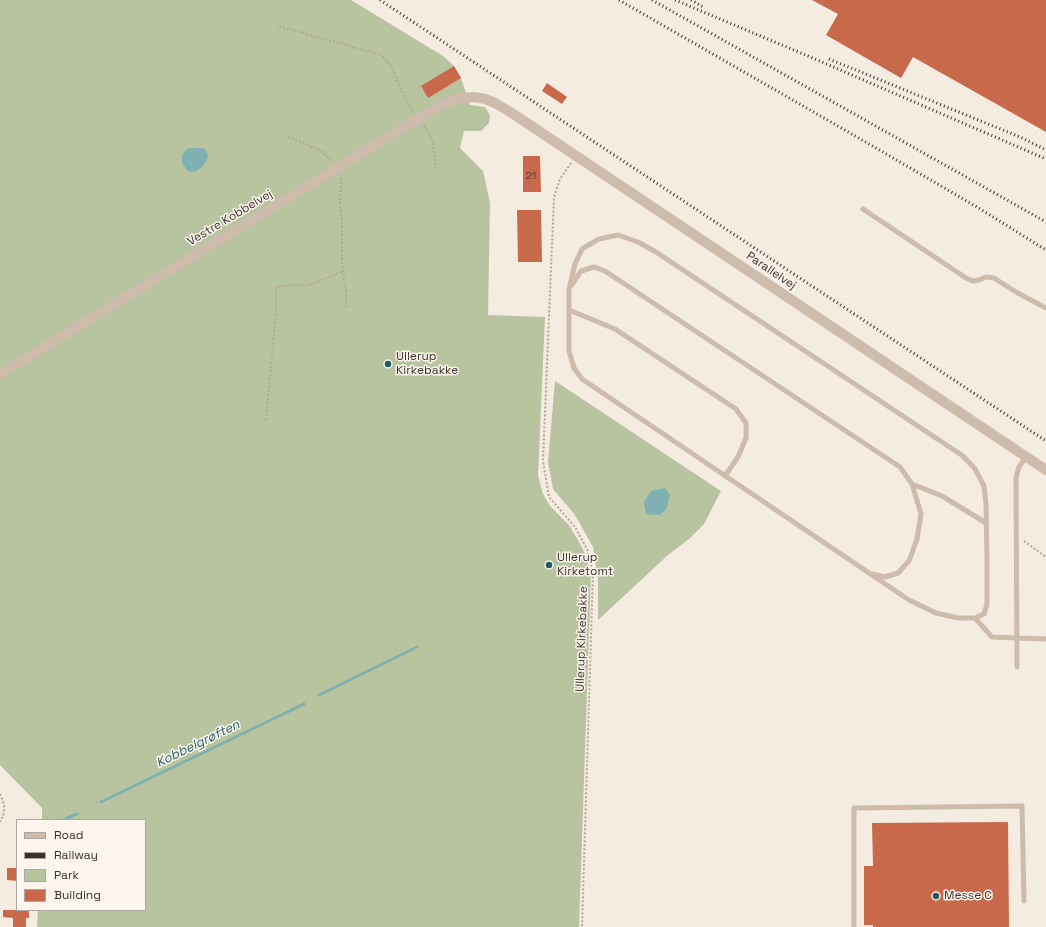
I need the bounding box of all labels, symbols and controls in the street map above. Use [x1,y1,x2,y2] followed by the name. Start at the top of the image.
[526,170,536,182] house number: 21
[185,187,275,249] street label: Vestre Kobbelvej
[743,249,799,293] street label: Parallelvej
[396,350,458,378] place label: Ullerup Kirkebakke
[383,359,393,369] marker: Ullerup Kirkebakke
[557,551,613,579] place label: Ullerup Kirketomt
[544,560,554,570] marker: Ullerup Kirketomt
[573,586,591,692] street label: Ullerup Kirkebakke
[154,717,242,771] water label: Kobbelgrøften
[16,819,146,911] legend
[54,827,83,843] text: Road
[54,847,98,863] text: Railway
[54,867,79,883] text: Park
[54,887,101,903] text: Building
[944,889,992,903] place label: Messe C
[931,891,941,901] marker: Messe C

